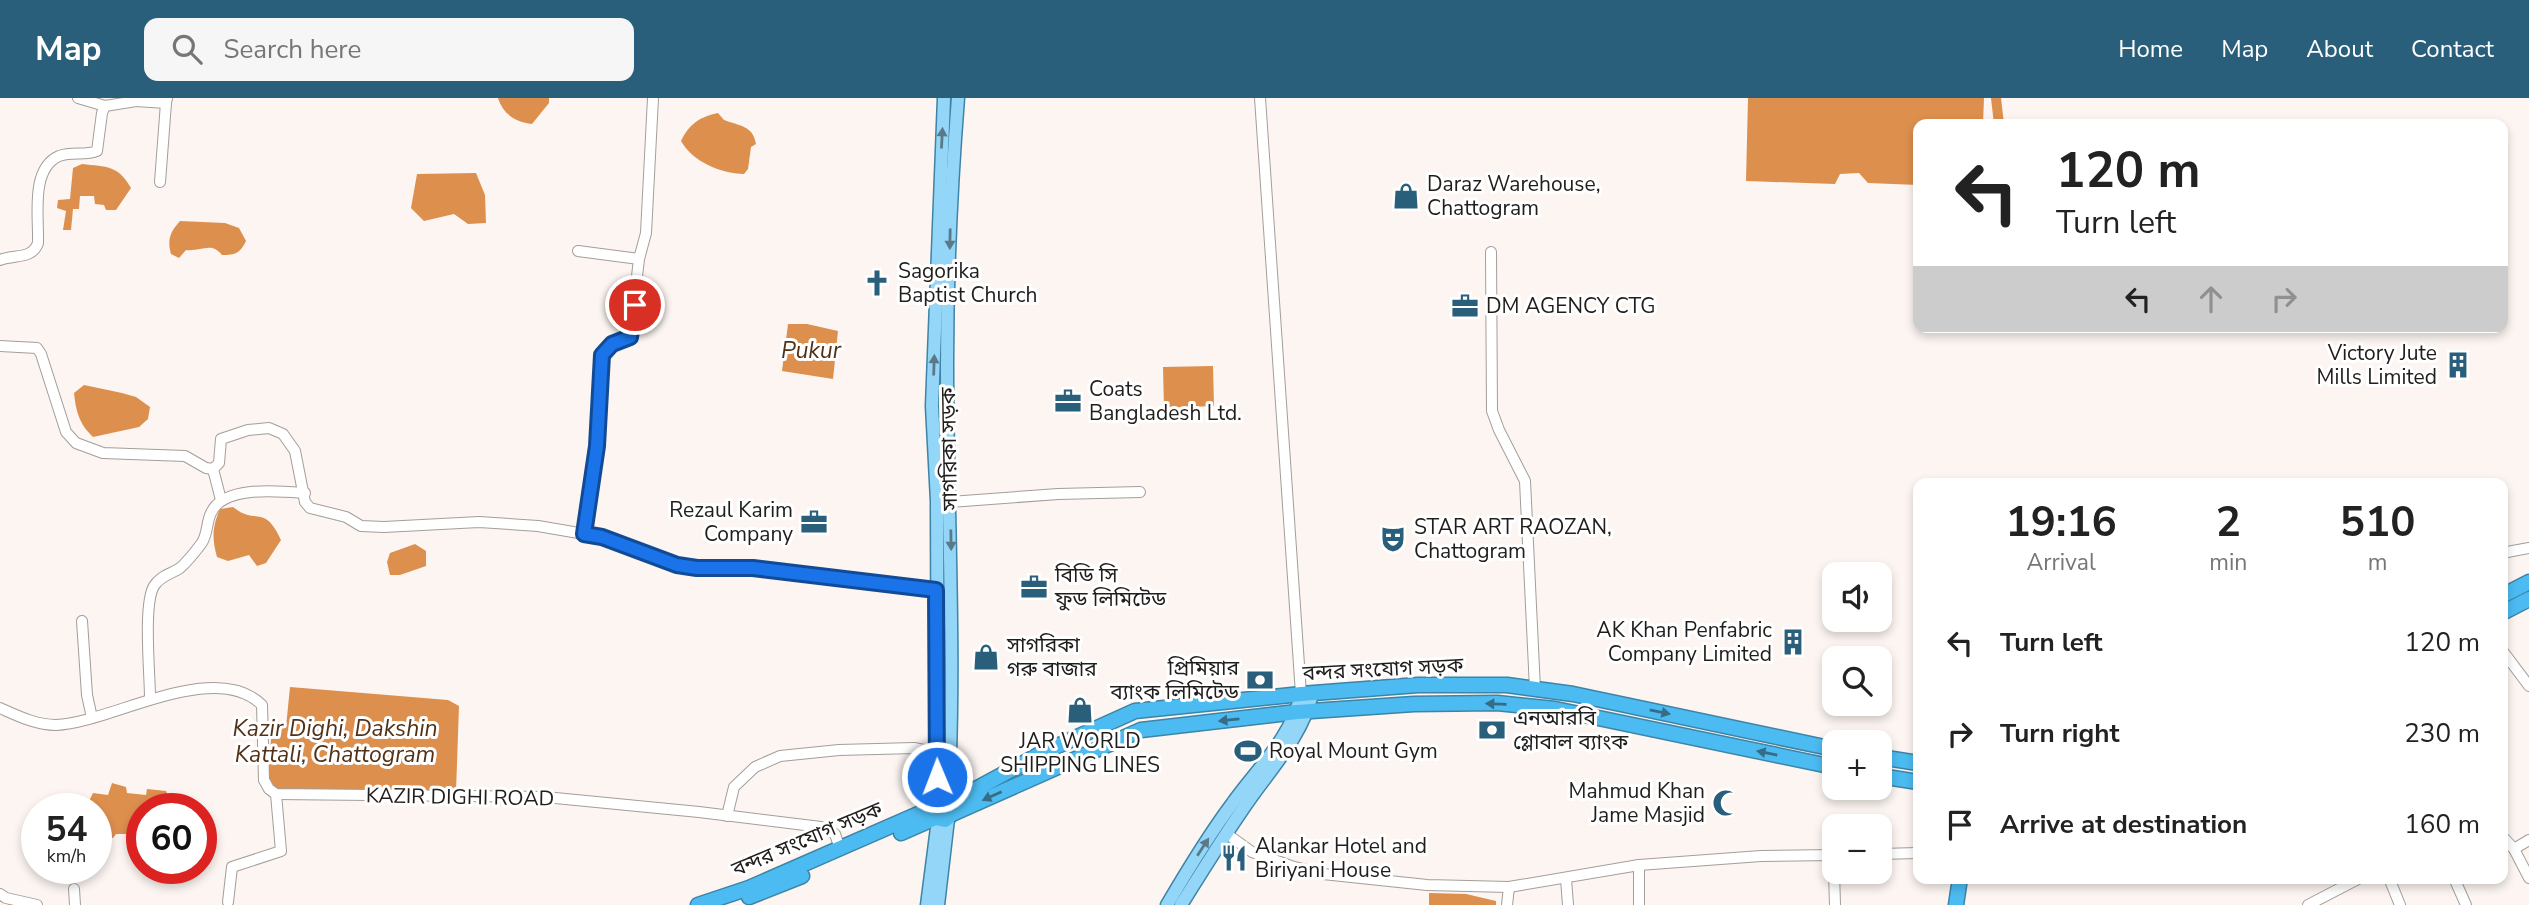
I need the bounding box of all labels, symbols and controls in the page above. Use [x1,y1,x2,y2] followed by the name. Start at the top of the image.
[144,18,634,81] search box
[35,27,102,72] text: Map
[168,30,206,68] icon: search
[224,32,361,67] text: Search here
[2118,33,2183,65] text: Home
[2221,33,2268,65] text: Map
[2306,33,2373,65] text: About
[2411,33,2494,65] text: Contact
[937,126,948,148] one-way arrow
[2056,137,2200,204] text: 120 m
[1941,147,2032,238] icon: left
[1427,170,1600,222] place label: Daraz Warehouse, Chattogram
[1391,181,1421,211] shop icon: Daraz Warehouse, Chattogram
[2056,201,2176,244] text: Turn left
[944,229,955,251] one-way arrow
[898,257,1037,309] place label: Sagorika Baptist Church
[862,268,892,298] church icon: Sagorika Baptist Church
[605,275,665,335] pin
[2119,280,2157,318] icon: left
[2192,280,2230,318] icon: ahead
[2265,280,2303,318] icon: right
[616,286,654,324] icon: arrive
[1450,291,1480,321] office icon: DM AGENCY CTG
[1486,292,1656,320] place label: DM AGENCY CTG
[781,335,842,366] water label: Pukur
[2317,339,2437,391] place label: Victory Jute Mills Limited
[2443,350,2473,380] building icon: Victory Jute Mills Limited
[928,354,939,376] one-way arrow
[1089,375,1242,427] place label: Coats Bangladesh Ltd.
[934,386,964,512] street label: সাগরিকা সড়ক
[1053,386,1083,416] office icon: Coats Bangladesh Ltd.
[2006,494,2117,551] text: 19:16
[2216,494,2241,551] text: 2
[2340,494,2415,551] text: 510
[669,496,793,548] place label: Rezaul Karim Company
[799,507,829,537] office icon: Rezaul Karim Company
[1414,513,1612,565] place label: STAR ART RAOZAN, Chattogram
[1378,524,1408,554] theatre icon: STAR ART RAOZAN, Chattogram
[945,530,957,552] one-way arrow
[2027,547,2096,578] text: Arrival
[2209,547,2247,578] text: min
[2368,547,2388,578] text: m
[1054,561,1167,613] place label: বিডি সি ফুড লিমিটেড
[1822,562,1892,884] map controls
[1822,562,1892,632] button: sound
[1019,572,1049,602] office icon: বিডি সি ফুড লিমিটেড
[1596,616,1772,668] place label: AK Khan Penfabric Company Limited
[1941,624,1979,662] icon: left
[2000,625,2103,660] text: Turn left
[2404,625,2480,660] text: 120 m
[1778,627,1808,657] building icon: AK Khan Penfabric Company Limited
[1006,631,1097,683] place label: সাগরিকা গরু বাজার
[971,642,1001,672] shop icon: সাগরিকা গরু বাজার
[1822,646,1892,716] button: search
[1301,651,1465,687] street label: বন্দর সংযোগ সড়ক
[1109,654,1240,706] place label: প্রিমিয়ার ব্যাংক লিমিটেড
[1245,665,1275,695] bank icon: প্রিমিয়ার ব্যাংক লিমিটেড
[1065,695,1095,725] shop icon: JAR WORLD SHIPPING LINES
[1484,698,1506,709] one-way arrow
[1513,704,1629,756] place label: এনআরবি গ্লোবাল ব্যাংক
[1649,707,1671,718] one-way arrow
[232,713,438,770] water label: Kazir Dighi, Dakshin Kattali, Chattogram
[1218,715,1240,726] one-way arrow
[1477,715,1507,745] bank icon: এনআরবি গ্লোবাল ব্যাংক
[1941,715,1979,753] icon: right
[2000,716,2119,751] text: Turn right
[2404,716,2480,751] text: 230 m
[1000,727,1160,779] place label: JAR WORLD SHIPPING LINES
[1822,730,1892,800] button: +
[1233,736,1263,766] sports icon: Royal Mount Gym
[1269,737,1438,765] place label: Royal Mount Gym
[900,740,974,814] position arrow
[1756,747,1778,758] one-way arrow
[1568,777,1705,829] place label: Mahmud Khan Jame Masjid
[366,781,554,813] street label: KAZIR DIGHI ROAD
[1711,788,1741,818] mosque icon: Mahmud Khan Jame Masjid
[982,790,1002,802] one-way arrow
[126,793,217,884] speed limit sign: 60
[727,794,887,884] street label: বন্দর সংযোগ সড়ক
[45,806,88,853] text: 54
[1941,806,1979,844] icon: arrive
[2000,807,2247,842] text: Arrive at destination
[2404,807,2480,842] text: 160 m
[1822,814,1892,884] button: −
[1255,832,1427,884] place label: Alankar Hotel and Biriyani House
[1196,838,1210,856] one-way arrow
[1219,843,1249,873] restaurant icon: Alankar Hotel and Biriyani House
[47,844,86,868] text: km/h

